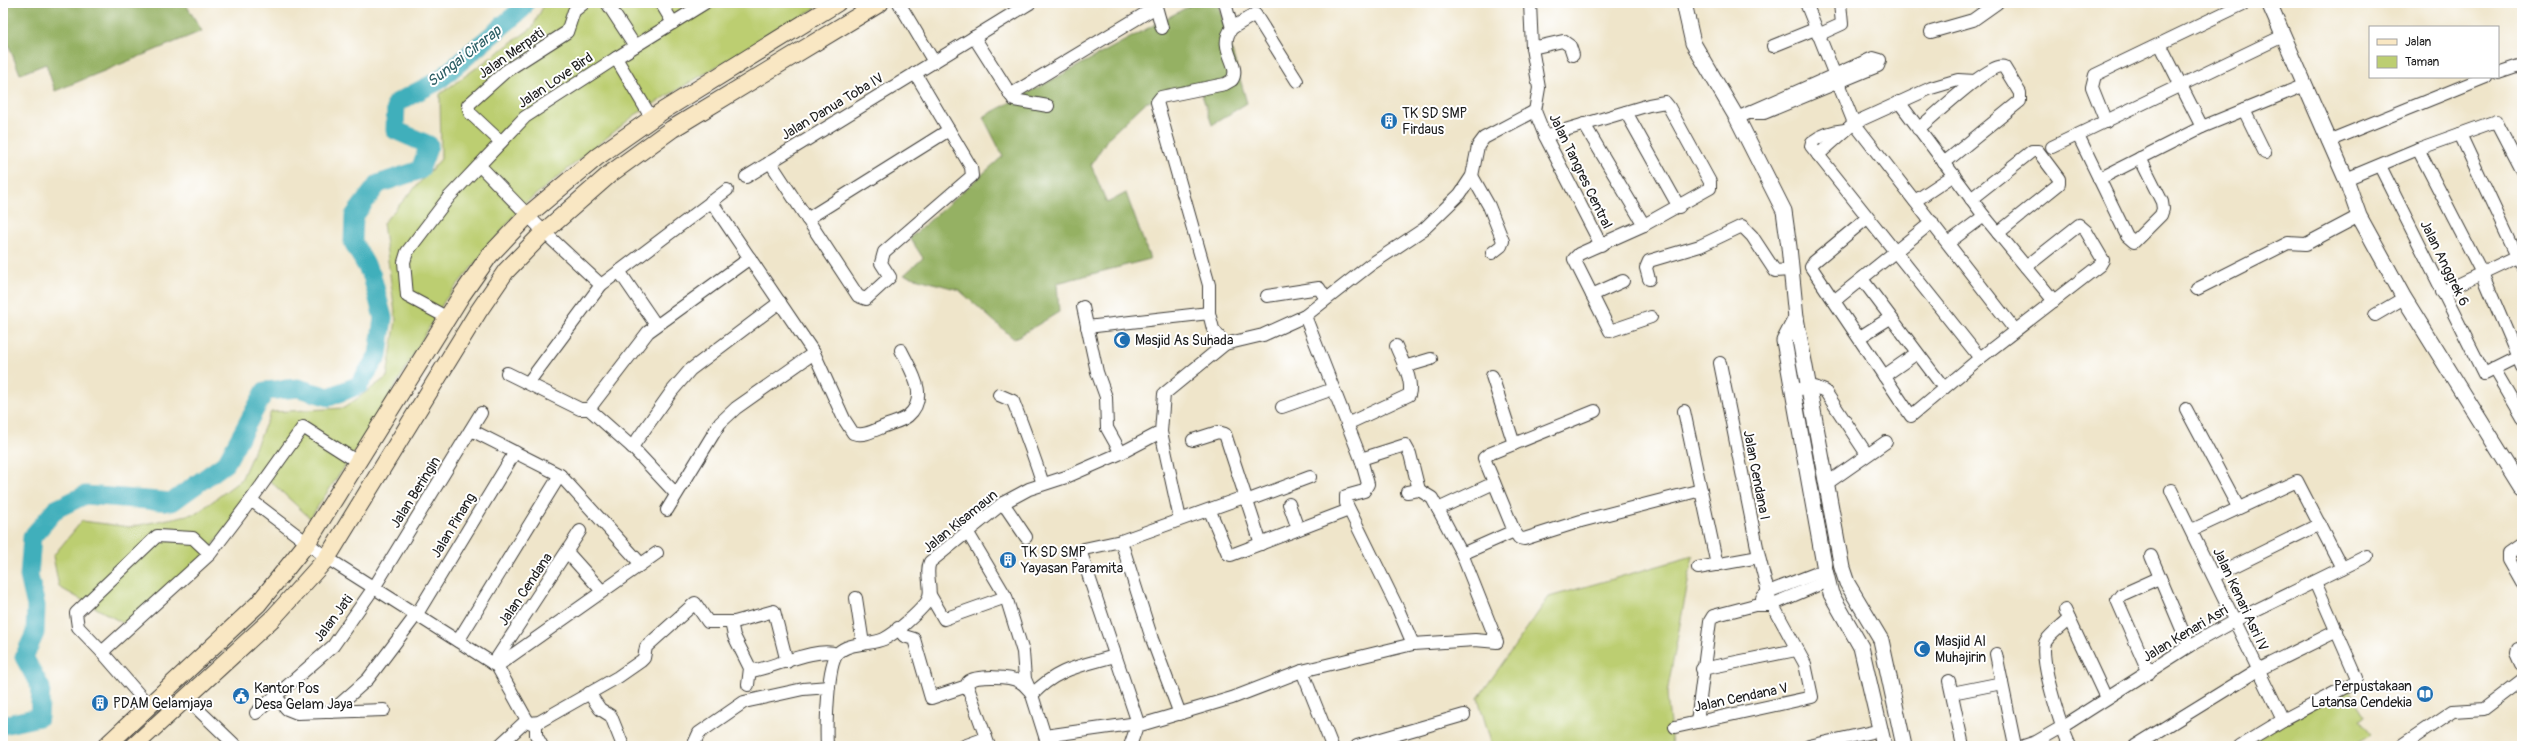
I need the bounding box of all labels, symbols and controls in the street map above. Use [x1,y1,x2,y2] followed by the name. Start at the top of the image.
[423,21,506,91] water label: Sungai Cirarap
[475,24,548,82] street label: Jalan Merpati
[2369,26,2499,78] legend
[2405,35,2431,50] text: Jalan
[514,49,596,112] street label: Jalan Love Bird
[2405,55,2439,70] text: Taman
[778,69,887,144] street label: Jalan Danua Toba IV
[1402,105,1467,138] place label: TK SD SMP Firdaus
[1379,111,1399,131] building icon: TK SD SMP Firdaus
[1545,111,1616,232] street label: Jalan Tangres Central
[2416,218,2473,309] street label: Jalan Anggrek 6
[1112,330,1132,350] mosque icon: Masjid As Suhada
[1135,332,1234,349] place label: Masjid As Suhada
[1739,429,1774,521] street label: Jalan Cendana I
[387,453,444,531] street label: Jalan Beringin
[920,486,1001,557] street label: Jalan Kisamaun
[427,490,479,561] street label: Jalan Pinang
[1020,544,1123,577] place label: TK SD SMP Yayasan Paramita
[2209,545,2272,653] street label: Jalan Kenari Asri IV
[495,550,556,629] street label: Jalan Cendana
[998,550,1018,570] building icon: TK SD SMP Yayasan Paramita
[310,591,357,645] street label: Jalan Jati
[2140,601,2231,666] street label: Jalan Kenari Asri
[1935,633,1986,666] place label: Masjid Al Muhajirin
[1912,639,1932,659] mosque icon: Masjid Al Muhajirin
[2311,678,2412,711] place label: Perpustakaan Latansa Cendekia
[1693,679,1790,716] street label: Jalan Cendana V
[254,680,353,713] place label: Kantor Pos Desa Gelam Jaya
[2415,684,2435,704] library icon: Perpustakaan Latansa Cendekia
[231,686,251,706] public building icon: Kantor Pos Desa Gelam Jaya
[90,693,110,713] building icon: PDAM Gelamjaya
[113,695,212,712] place label: PDAM Gelamjaya

